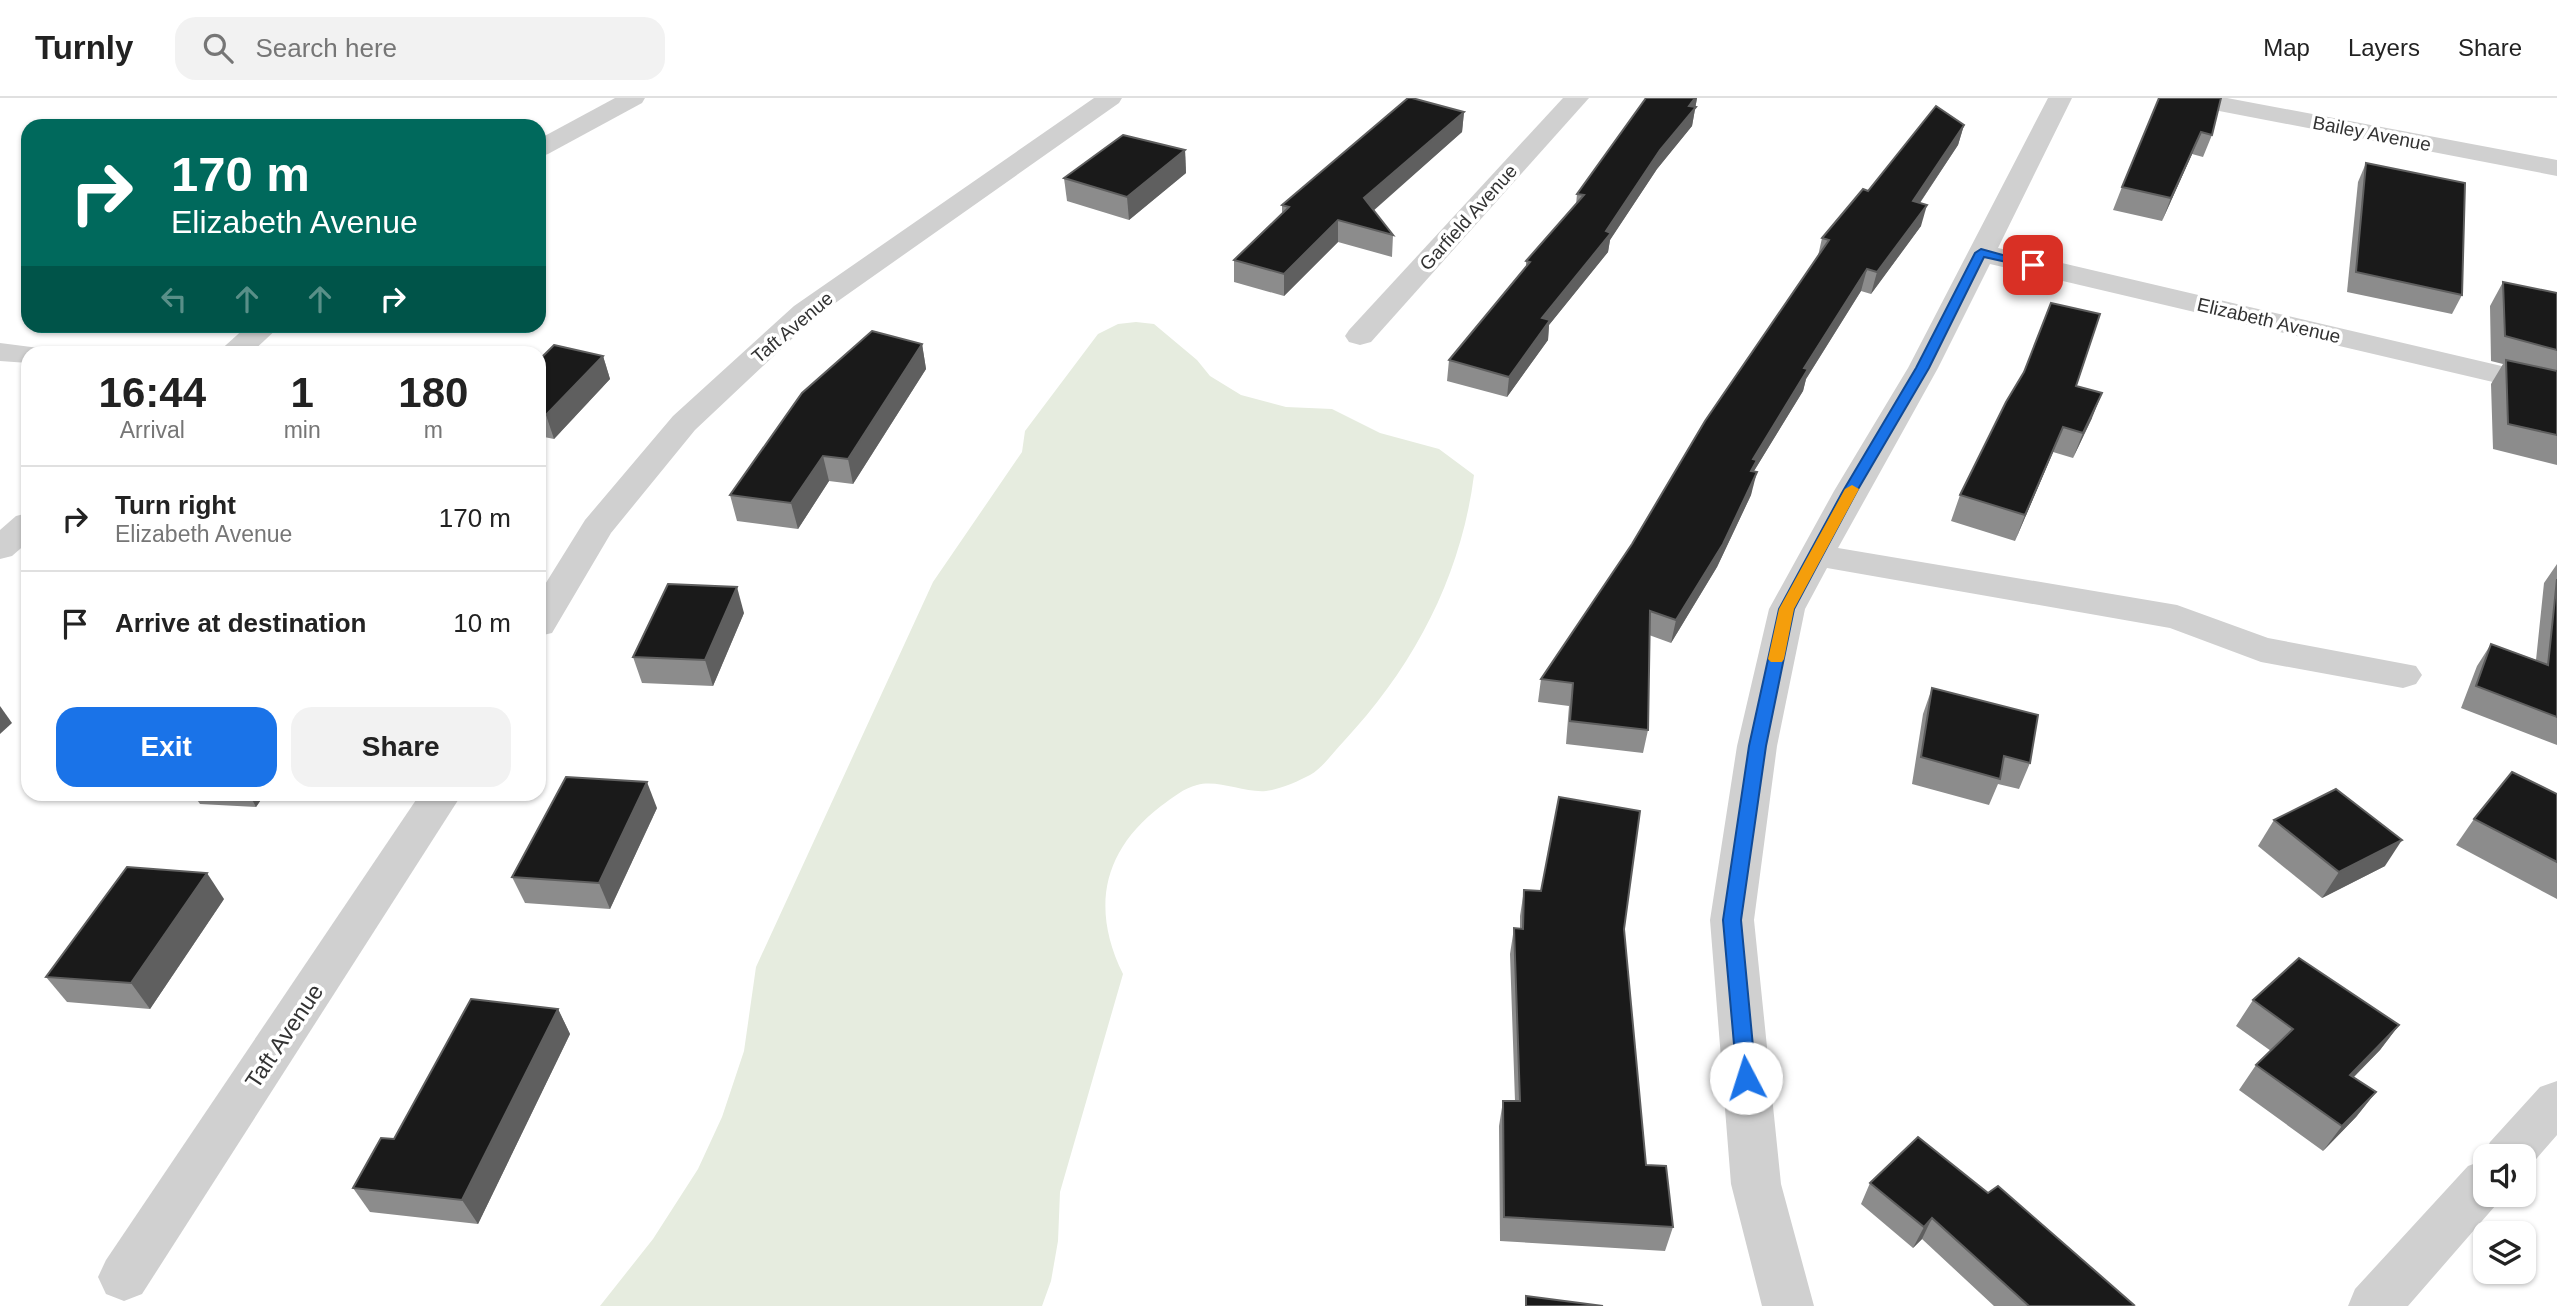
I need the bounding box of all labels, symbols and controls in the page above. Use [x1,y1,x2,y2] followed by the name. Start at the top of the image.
[175,17,665,80] search box
[35,29,133,66] text: Turnly
[199,29,237,67] icon: search
[255,33,397,63] text: Search here
[2263,34,2310,61] text: Map
[2348,34,2420,61] text: Layers
[2458,34,2522,61] text: Share
[2311,112,2433,155] street label: Bailey Avenue
[56,147,147,238] icon: right
[171,147,310,201] text: 170 m
[1415,160,1521,274] street label: Garfield Avenue
[171,204,418,240] text: Elizabeth Avenue
[2003,235,2063,295] pin
[2014,246,2052,284] icon: arrive
[155,280,193,318] icon: left
[228,280,266,318] icon: ahead
[301,280,339,318] icon: ahead
[374,280,412,318] icon: right
[748,288,837,367] street label: Taft Avenue
[2195,294,2343,347] street label: Elizabeth Avenue
[99,369,206,416] text: 16:44
[290,369,314,416] text: 1
[398,369,468,416] text: 180
[120,417,185,443] text: Arrival
[284,417,321,443] text: min
[424,417,443,443] text: m
[115,490,236,520] text: Turn right
[56,500,94,538] icon: right
[439,503,511,533] text: 170 m
[115,521,292,547] text: Elizabeth Avenue
[56,605,94,643] icon: arrive
[115,608,366,638] text: Arrive at destination
[453,608,511,638] text: 10 m
[56,707,277,787] button: Exit
[291,707,511,787] button: Share
[240,979,328,1093] street label: Taft Avenue
[1709,1041,1783,1115] position arrow
[2473,1144,2536,1284] map controls
[2473,1144,2536,1207] button: sound
[2473,1221,2536,1284] button: layers

